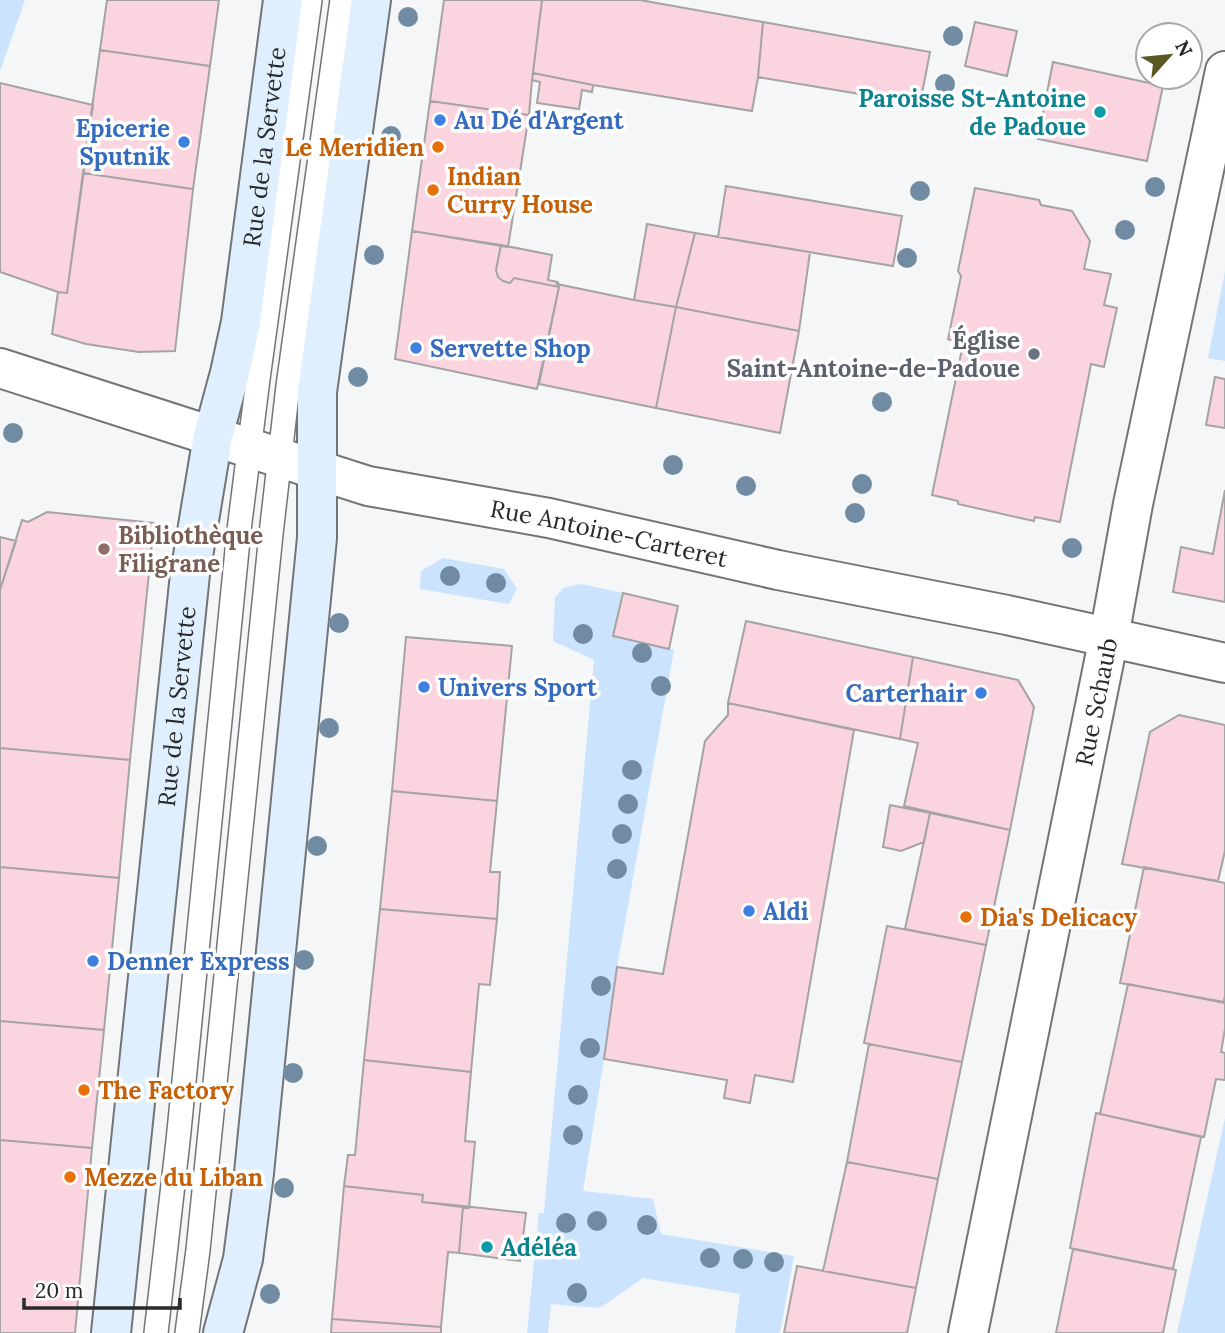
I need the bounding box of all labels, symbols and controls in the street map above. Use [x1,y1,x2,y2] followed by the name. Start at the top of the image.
[1134,21,1204,91] north arrow
[1170,36,1198,61] text: N
[235,45,292,249] street label: Rue de la Servette
[858,83,1086,142] place label: Paroisse St-Antoine de Padoue
[1092,104,1108,120] marker: Paroisse St-Antoine de Padoue
[454,105,625,136] place label: Au Dé d'Argent
[432,112,448,128] marker: Au Dé d'Argent
[75,113,170,172] place label: Epicerie Sputnik
[285,132,424,163] place label: Le Meridien
[176,134,192,150] marker: Epicerie Sputnik
[430,139,446,155] marker: Le Meridien
[447,161,593,220] place label: Indian Curry House
[425,182,441,198] marker: Indian Curry House
[727,324,1020,384] place label: Église Saint-Antoine-de-Padoue
[430,333,591,364] place label: Servette Shop
[408,340,424,356] marker: Servette Shop
[1026,346,1042,362] marker: Église Saint-Antoine-de-Padoue
[488,492,731,574] street label: Rue Antoine-Carteret
[118,520,263,579] place label: Bibliothèque Filigrane
[96,541,112,557] marker: Bibliothèque Filigrane
[150,605,202,808] street label: Rue de la Servette
[1068,635,1124,769] street label: Rue Schaub
[438,672,598,703] place label: Univers Sport
[845,678,967,709] place label: Carterhair
[416,679,432,695] marker: Univers Sport
[973,685,989,701] marker: Carterhair
[763,896,809,927] place label: Aldi
[980,902,1138,933] place label: Dia's Delicacy
[741,903,757,919] marker: Aldi
[958,909,974,925] marker: Dia's Delicacy
[107,946,290,977] place label: Denner Express
[85,953,101,969] marker: Denner Express
[98,1075,235,1106] place label: The Factory
[76,1082,92,1098] marker: The Factory
[84,1162,263,1193] place label: Mezze du Liban
[62,1169,78,1185] marker: Mezze du Liban
[501,1232,577,1263] place label: Adéléa
[479,1239,495,1255] marker: Adéléa
[24,1266,180,1310] scale bar
[35,1277,84,1304] text: 20 m

